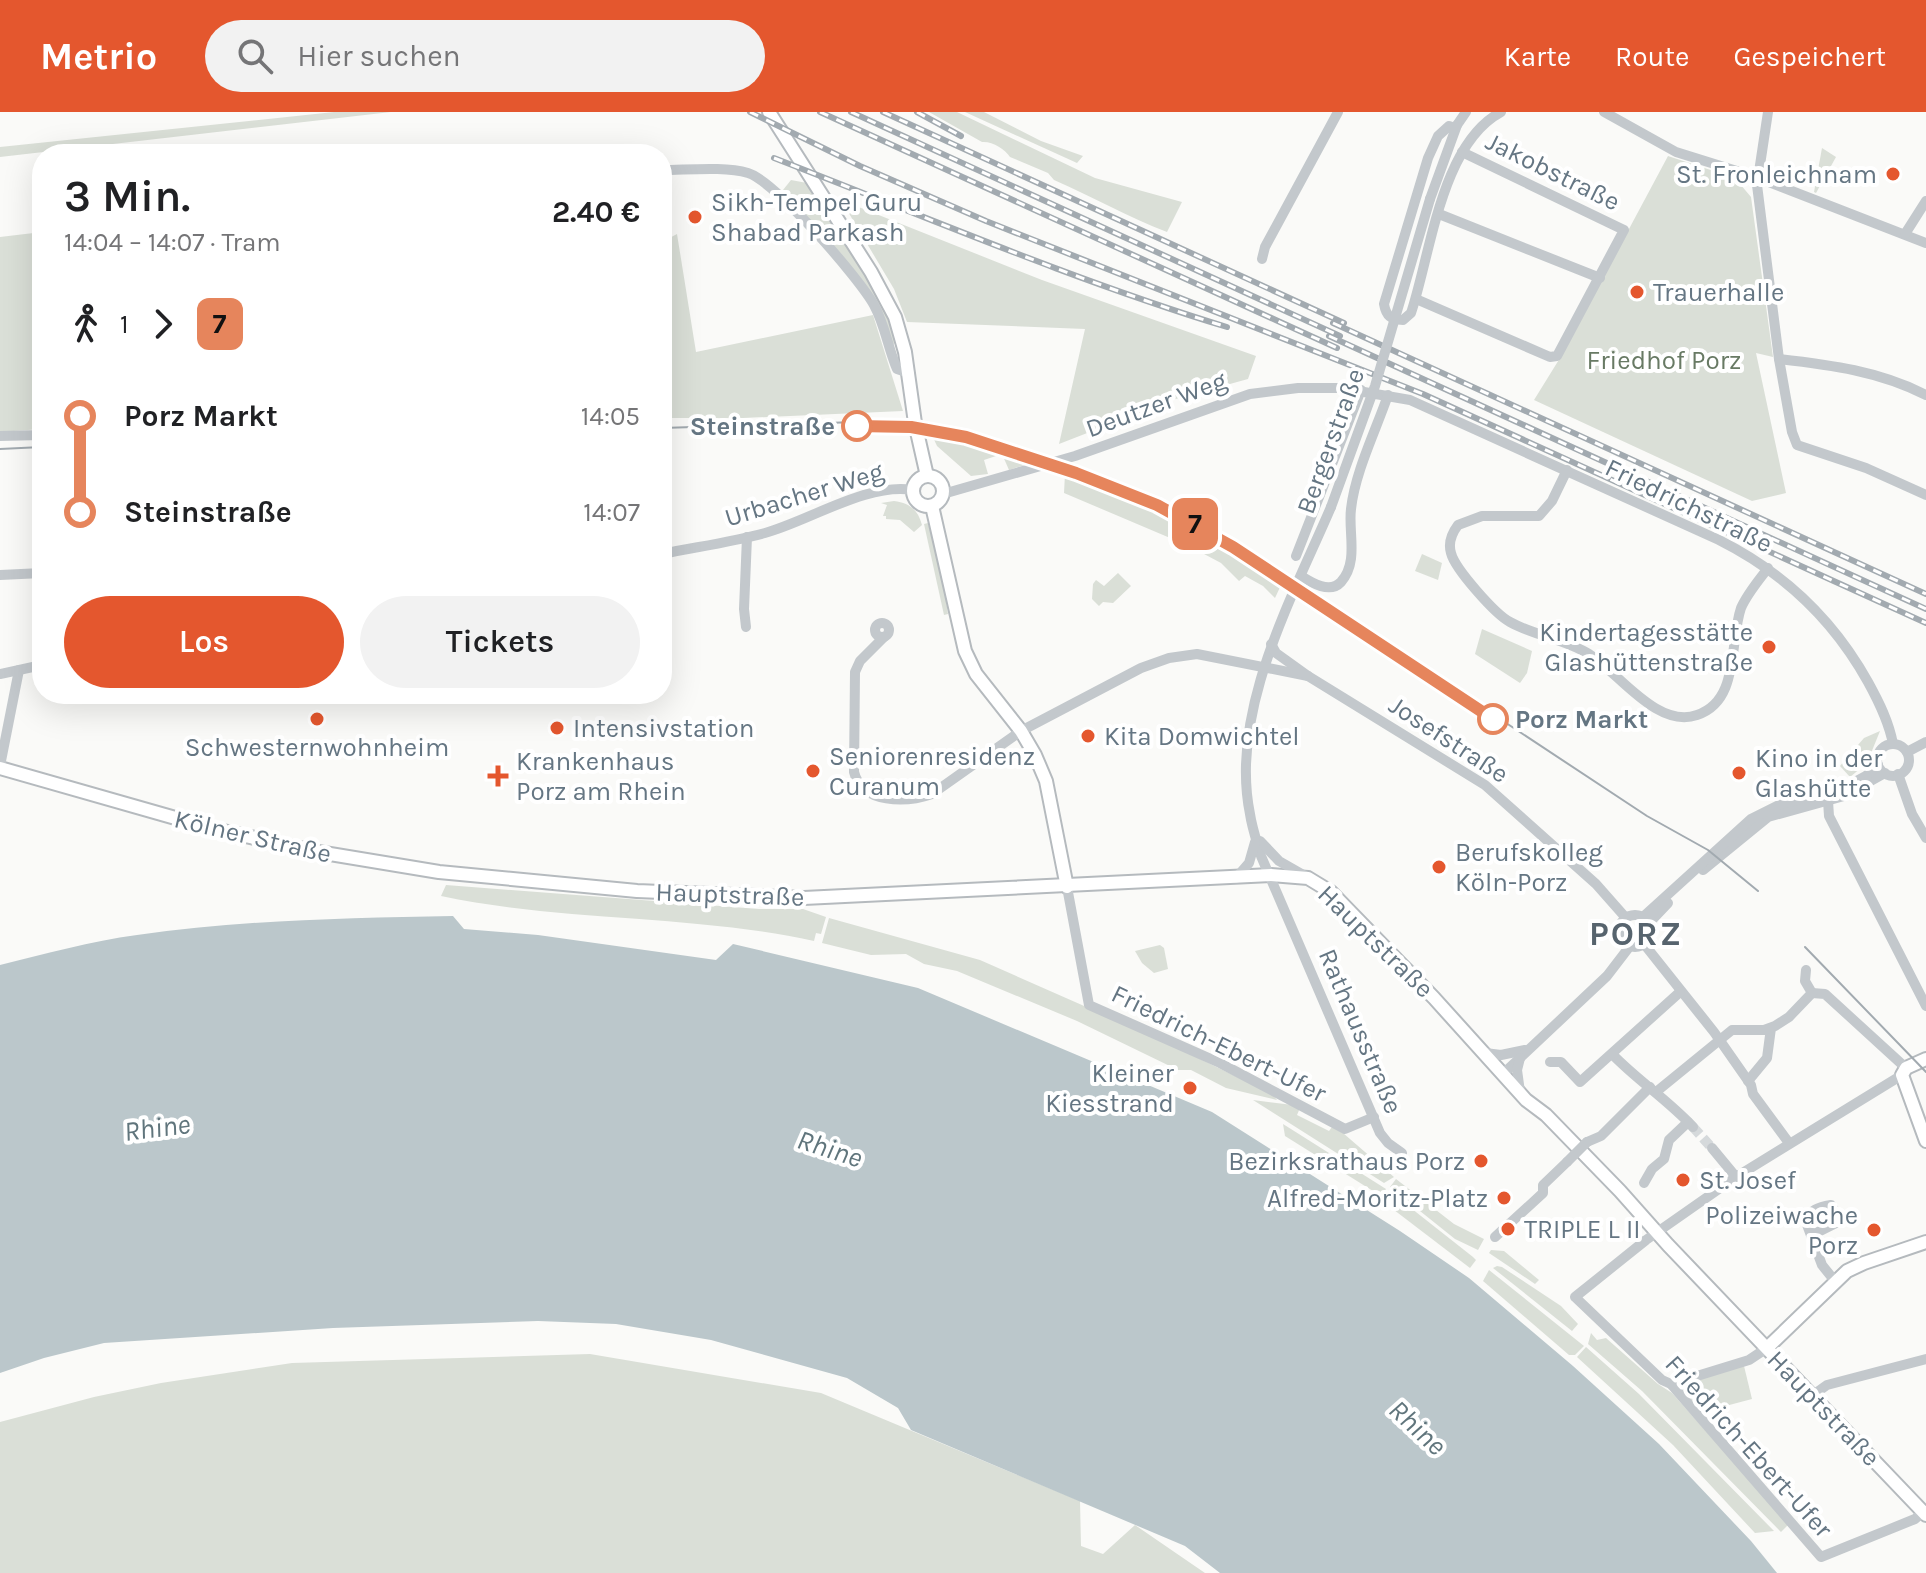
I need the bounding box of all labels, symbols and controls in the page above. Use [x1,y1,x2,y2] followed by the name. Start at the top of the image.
[205,20,765,92] search box
[40,34,157,79] text: Metrio
[233,34,277,78] icon: search
[297,38,461,74] text: Hier suchen
[1504,40,1571,73] text: Karte
[1615,40,1689,73] text: Route
[1733,40,1886,73] text: Gespeichert
[1481,126,1625,217] street label: Jakobstraße
[1676,159,1877,190] place label: St. Fronleichnam
[1884,165,1902,183] marker: St. Fronleichnam
[64,171,190,222] text: 3 Min.
[711,187,922,248] place label: Sikh-Tempel Guru Shabad Parkash
[552,194,640,230] text: 2.40 €
[686,208,704,226] marker: Sikh-Tempel Guru Shabad Parkash
[64,227,281,258] text: 14:04 – 14:07 · Tram
[1653,277,1784,308] place label: Trauerhalle
[1628,283,1646,301] marker: Trauerhalle
[64,302,108,346] icon: walk
[141,302,185,346] icon: forward
[213,307,227,340] text: 7
[120,309,129,340] text: 1
[1587,345,1741,376] park label: Friedhof Porz
[1290,364,1371,518] street label: Bergerstraße
[1081,365,1231,444] street label: Deutzer Weg
[124,398,278,434] text: Porz Markt
[581,401,640,432] text: 14:05
[690,411,835,442] place label: Steinstraße
[842,411,872,441] marker: Steinstraße
[1600,452,1777,559] street label: Friedrichstraße
[721,456,888,533] street label: Urbacher Weg
[124,494,292,530] text: Steinstraße
[583,497,640,528] text: 14:07
[1169,498,1221,550] line badge: 7
[1188,507,1202,540] text: 7
[64,596,344,688] button: Los
[360,596,640,688] button: Tickets
[1539,617,1753,678] place label: Kindertagesstätte Glashüttenstraße
[1760,638,1778,656] marker: Kindertagesstätte Glashüttenstraße
[1383,689,1514,790] street label: Josefstraße
[1478,704,1508,734] marker: Porz Markt
[1515,704,1648,735] place label: Porz Markt
[308,710,326,728] marker: Schwesternwohnheim
[573,713,754,744] place label: Intensivstation
[548,719,566,737] marker: Intensivstation
[1104,721,1300,752] place label: Kita Domwichtel
[1079,727,1097,745] marker: Kita Domwichtel
[185,732,449,763] place label: Schwesternwohnheim
[829,741,1035,802] place label: Seniorenresidenz Curanum
[1755,743,1883,804] place label: Kino in der Glashütte
[516,746,686,807] place label: Krankenhaus Porz am Rhein
[804,762,822,780] marker: Seniorenresidenz Curanum
[1730,764,1748,782] marker: Kino in der Glashütte
[487,765,509,787] marker: Krankenhaus Porz am Rhein
[171,803,335,870] street label: Kölner Straße
[1455,837,1603,898] place label: Berufskolleg Köln-Porz
[1430,858,1448,876] marker: Berufskolleg Köln-Porz
[655,876,805,913] street label: Hauptstraße
[1311,879,1440,1004] street label: Hauptstraße
[1589,914,1683,954] district label: PORZ
[1312,944,1409,1118] street label: Rathausstraße
[1106,978,1332,1109] street label: Friedrich-Ebert-Ufer
[1045,1058,1175,1119] place label: Kleiner Kiesstrand
[1181,1079,1199,1097] marker: Kleiner Kiesstrand
[122,1107,192,1148] water label: Rhine
[793,1123,867,1174] water label: Rhine
[1228,1146,1465,1177] place label: Bezirksrathaus Porz
[1472,1152,1490,1170] marker: Bezirksrathaus Porz
[1699,1165,1797,1196] place label: St. Josef
[1674,1171,1692,1189] marker: St. Josef
[1267,1183,1488,1214] place label: Alfred-Moritz-Platz
[1495,1189,1513,1207] marker: Alfred-Moritz-Platz
[1705,1200,1858,1261] place label: Polizeiwache Porz
[1524,1214,1640,1245] place label: TRIPLE L II
[1499,1220,1517,1238] marker: TRIPLE L II
[1865,1221,1883,1239] marker: Polizeiwache Porz
[1761,1344,1886,1473] street label: Hauptstraße
[1658,1349,1839,1544] street label: Friedrich-Ebert-Ufer
[1382,1393,1453,1462] water label: Rhine

